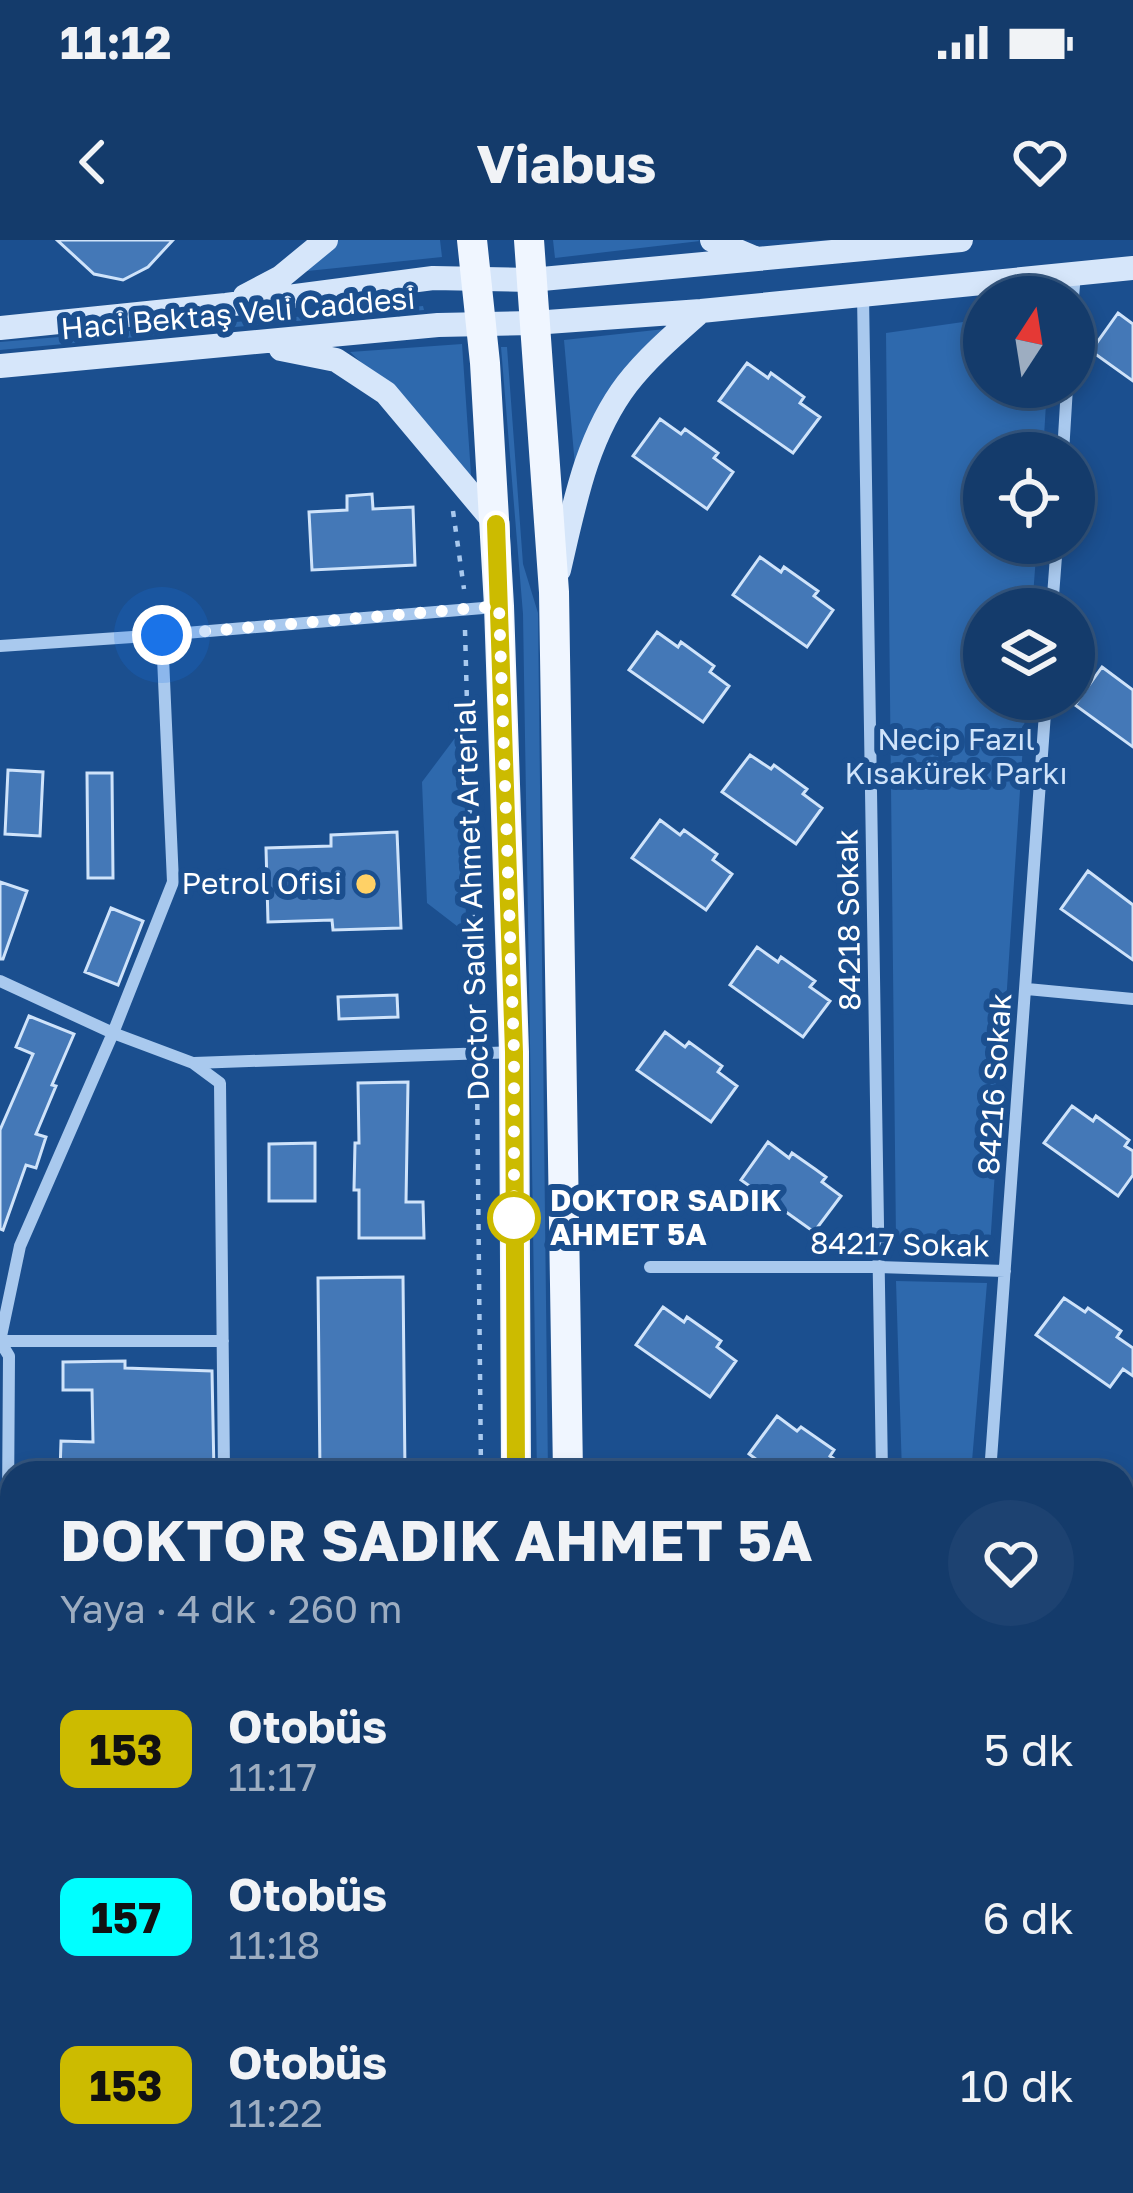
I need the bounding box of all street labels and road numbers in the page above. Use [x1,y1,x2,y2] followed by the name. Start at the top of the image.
[59,280,417,346] street label: Haci Bektaş Veli Caddesi
[446,699,496,1101] street label: Doctor Sadık Ahmet Arterial
[828,829,868,1011] street label: 84218 Sokak
[970,992,1018,1176] street label: 84216 Sokak
[810,1224,990,1264] street label: 84217 Sokak

